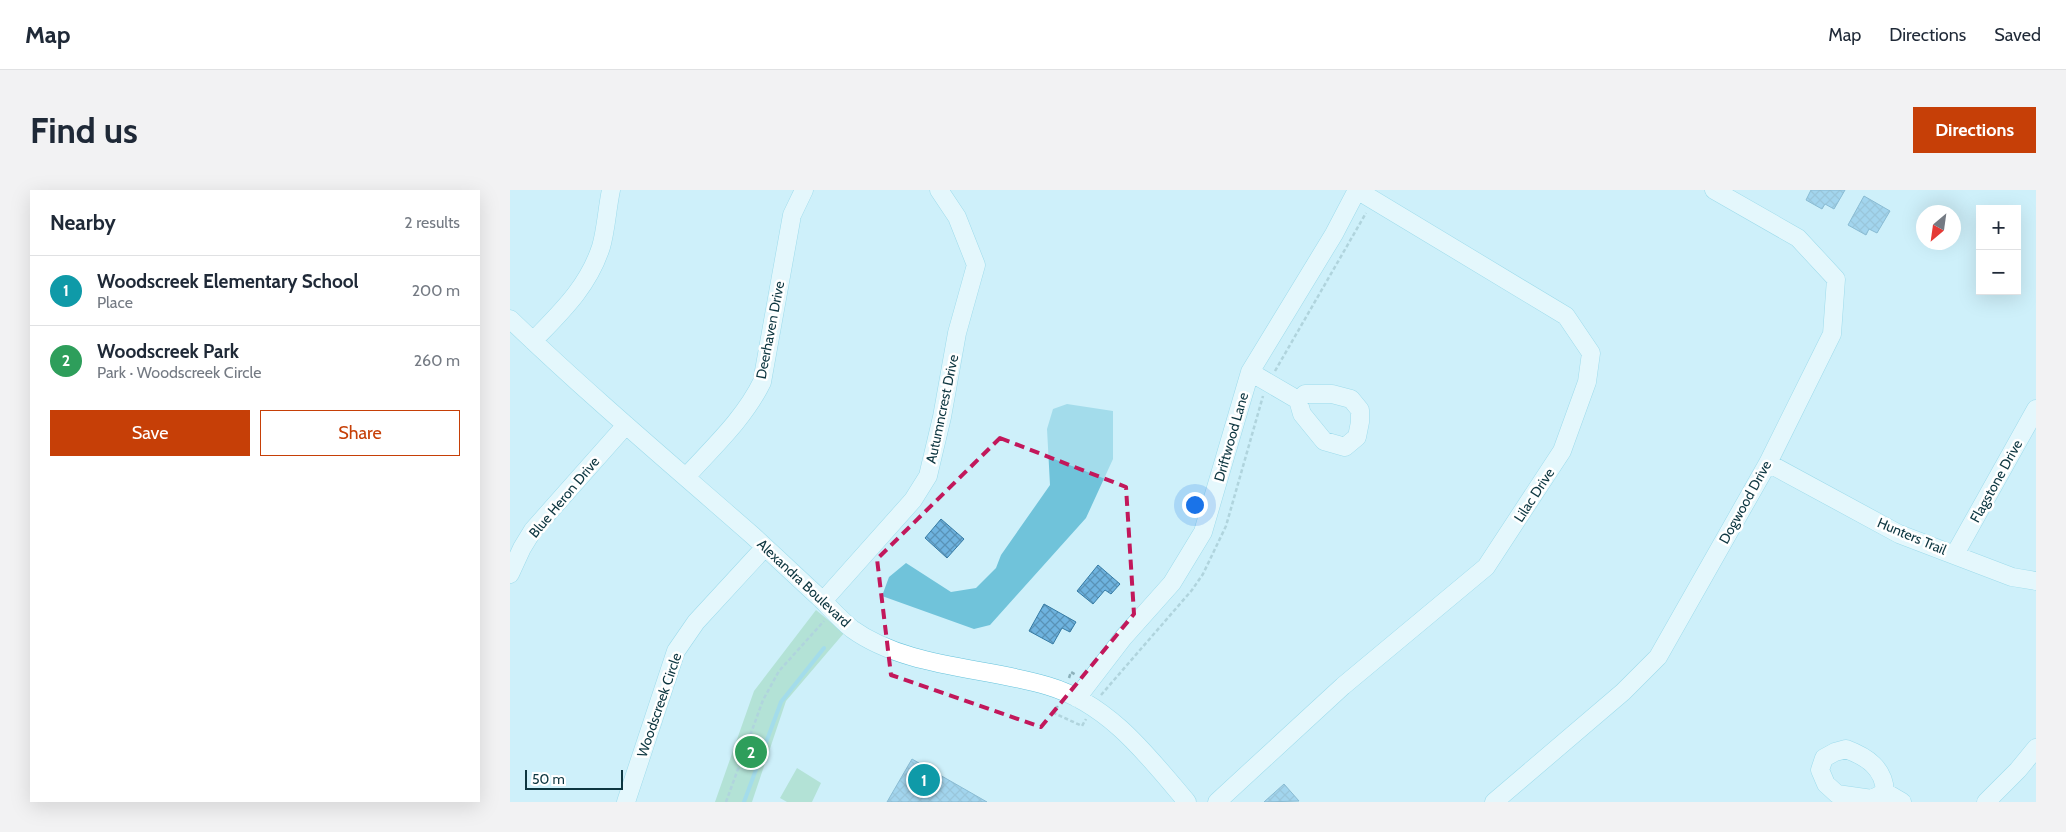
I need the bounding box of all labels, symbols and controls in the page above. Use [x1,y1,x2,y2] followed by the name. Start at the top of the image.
[25,20,71,49] text: Map
[1828,24,1861,46] text: Map
[1889,24,1966,46] text: Directions
[1994,24,2041,46] text: Saved
[1913,107,2036,153] button: Directions
[30,109,138,152] text: Find us
[1916,205,1961,250] north arrow
[1976,205,2021,295] map controls
[1976,205,2021,250] button: +
[50,210,116,235] text: Nearby
[404,213,460,232] text: 2 results
[1976,250,2021,295] button: −
[97,270,359,293] text: Woodscreek Elementary School
[752,280,788,380] street label: Deerhaven Drive
[63,281,69,300] text: 1
[412,281,460,300] text: 200 m
[97,293,133,312] text: Place
[97,340,239,363] text: Woodscreek Park
[62,351,70,370] text: 2
[414,351,460,370] text: 260 m
[922,353,962,465] street label: Autumncrest Drive
[97,363,261,382] text: Park · Woodscreek Circle
[1210,390,1252,484] street label: Driftwood Lane
[50,410,250,456] button: Save
[260,410,460,456] button: Share
[1966,436,2026,526] street label: Flagstone Drive
[525,453,603,541] street label: Blue Heron Drive
[1715,457,1775,547] street label: Dogwood Drive
[1510,465,1558,525] street label: Lilac Drive
[1182,492,1208,518] your location
[1875,513,1950,559] street label: Hunters Trail
[754,535,854,631] street label: Alexandra Boulevard
[633,651,685,759] street label: Woodscreek Circle
[735,733,767,771] pin: 2
[908,761,940,799] pin: 1
[525,767,622,790] scale bar
[532,770,565,788] text: 50 m

